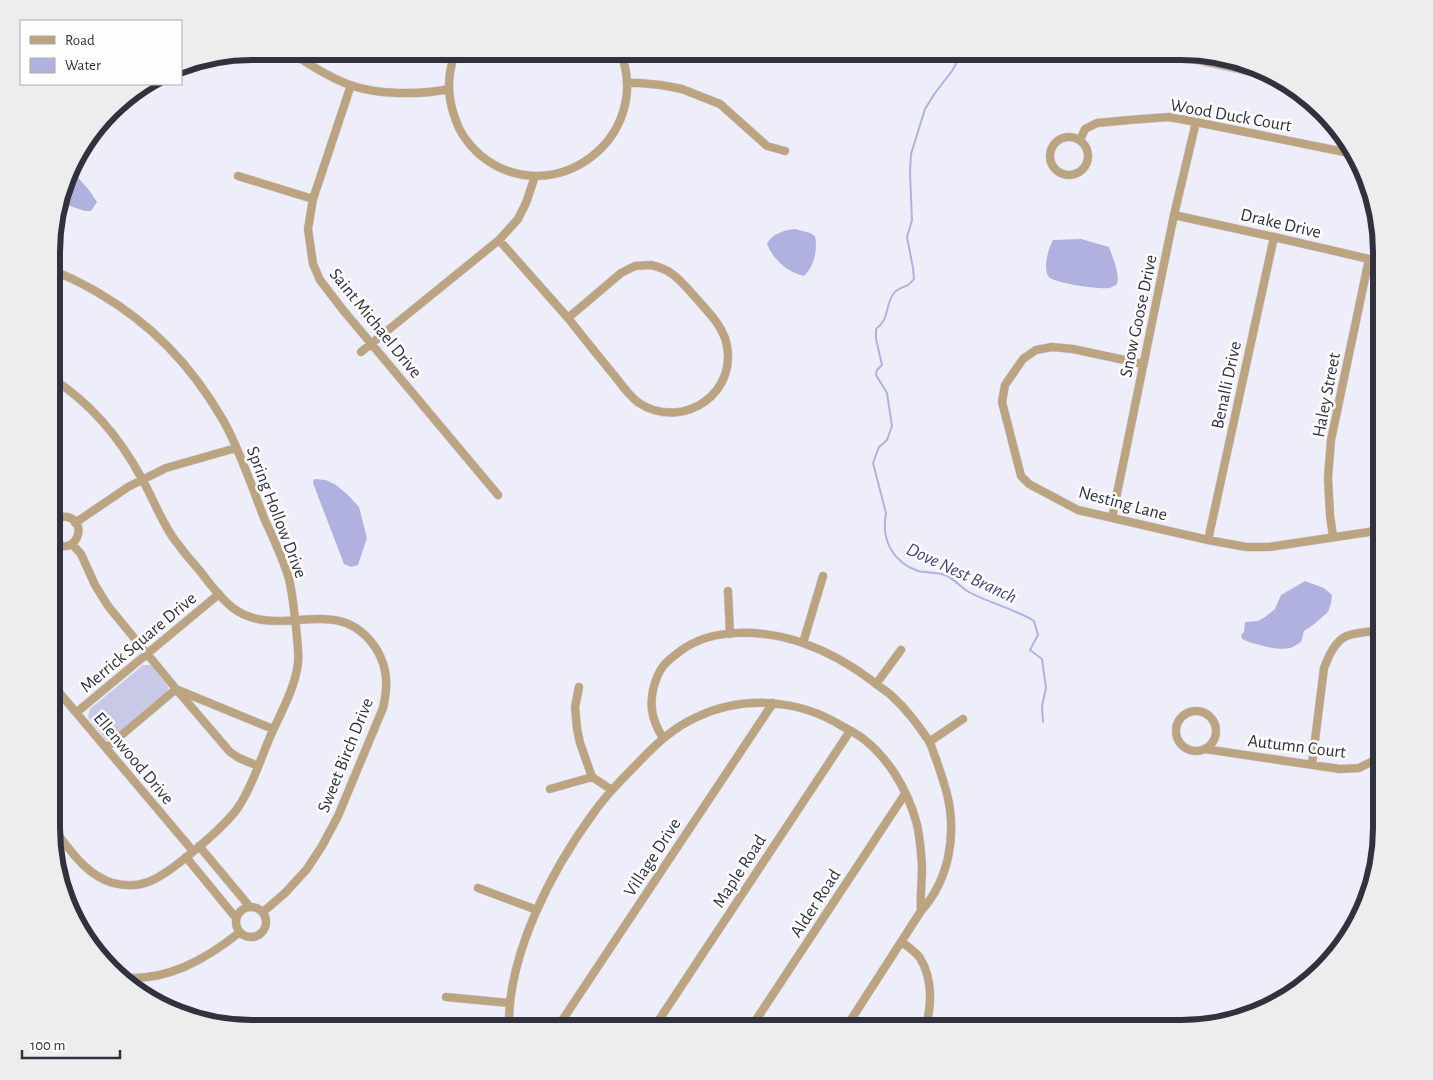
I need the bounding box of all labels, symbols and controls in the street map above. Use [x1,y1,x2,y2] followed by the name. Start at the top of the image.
[20,20,182,85] legend
[65,33,95,48] text: Road
[65,58,101,73] text: Water
[1169,96,1293,136] street label: Wood Duck Court
[1239,206,1323,242] street label: Drake Drive
[1117,253,1161,379] street label: Snow Goose Drive
[326,265,425,382] street label: Saint Michael Drive
[1209,340,1245,431] street label: Benalli Drive
[1310,351,1344,439] street label: Haley Street
[243,444,309,581] street label: Spring Hollow Drive
[1076,483,1169,524] street label: Nesting Lane
[903,540,1019,607] water label: Dove Nest Branch
[77,589,200,696] street label: Merrick Square Drive
[315,696,377,815] street label: Sweet Birch Drive
[90,709,177,808] street label: Ellenwood Drive
[1247,732,1347,762] street label: Autumn Court
[621,815,685,900] street label: Village Drive
[710,832,770,911] street label: Maple Road
[787,866,844,941] street label: Alder Road
[22,1028,120,1060] scale bar
[30,1038,65,1053] text: 100 m

